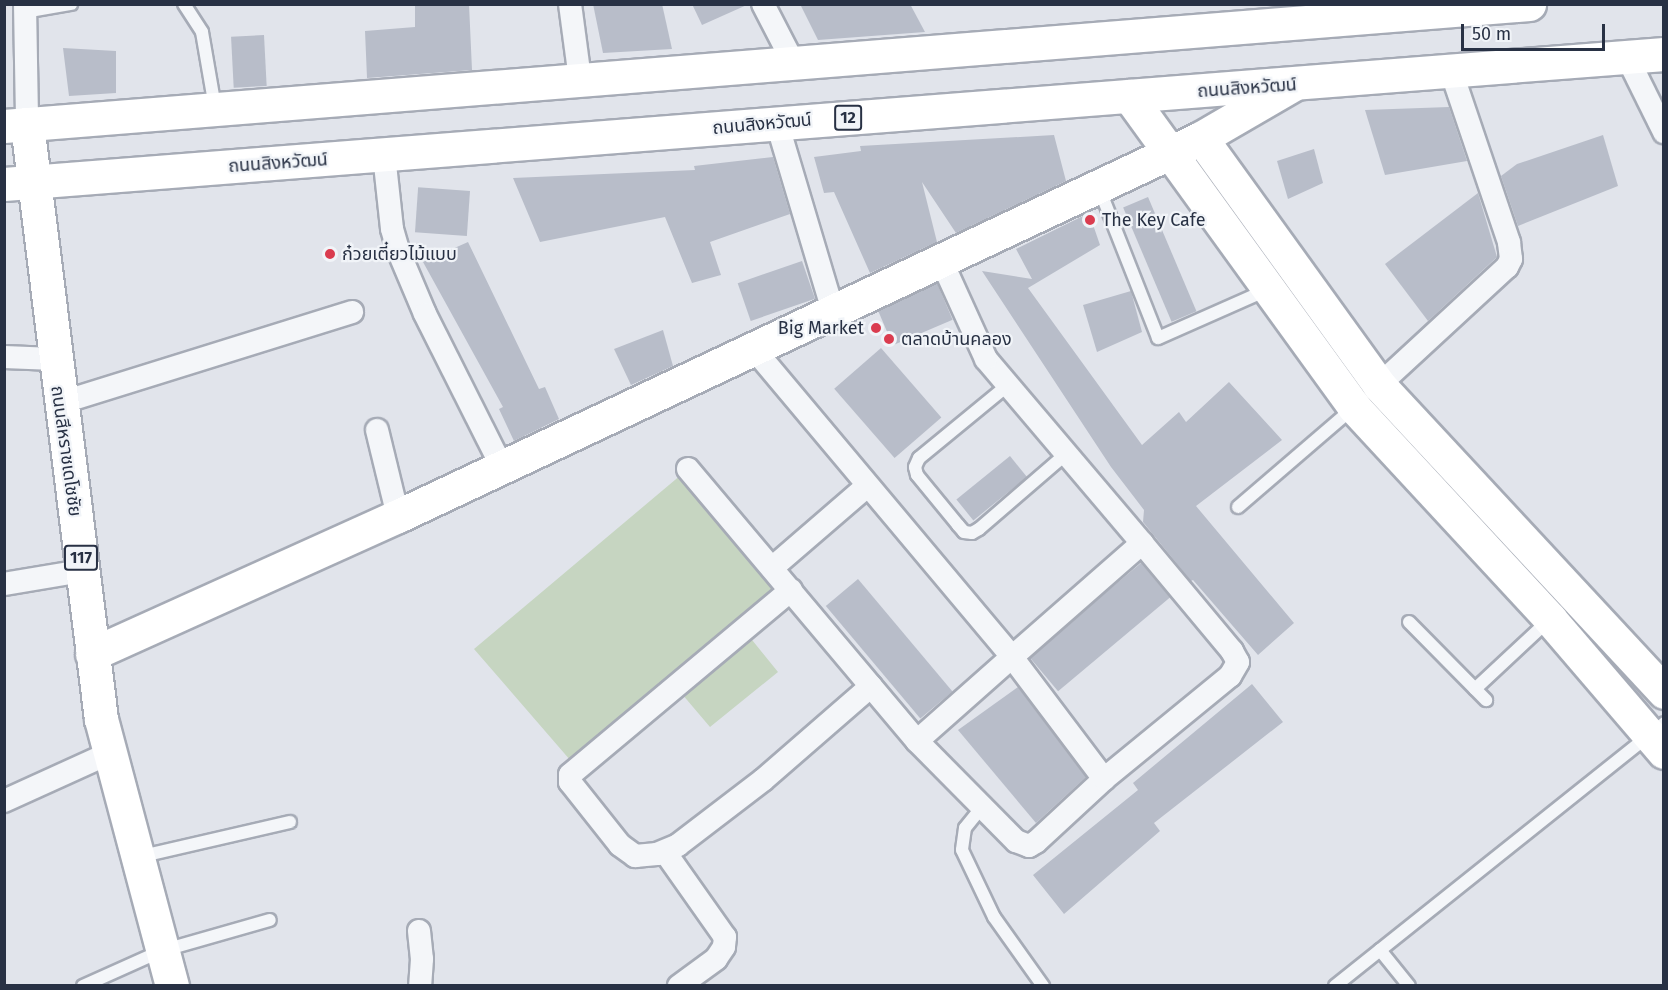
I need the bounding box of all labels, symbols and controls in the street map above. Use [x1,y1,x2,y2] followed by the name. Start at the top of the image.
[1464,12,1608,50] scale bar
[1472,23,1511,45] text: 50 m
[1197,74,1297,102] street label: ถนนสิงหวัฒน์
[833,105,863,131] road number: 12
[711,109,813,139] street label: ถนนสิงหวัฒน์
[228,149,328,177] street label: ถนนสิงหวัฒน์
[1102,209,1205,231] place label: The Key Cafe
[1083,213,1097,227] marker: The Key Cafe
[342,243,457,265] place label: ก๋วยเตี๋ยวไม้แบบ
[323,247,337,261] marker: ก๋วยเตี๋ยวไม้แบบ
[778,317,864,339] place label: Big Market
[869,321,883,335] marker: Big Market
[901,328,1012,350] place label: ตลาดบ้านคลอง
[882,332,896,346] marker: ตลาดบ้านคลอง
[46,384,86,518] street label: ถนนสีหราชเดโชชัย
[63,545,99,571] road number: 117

